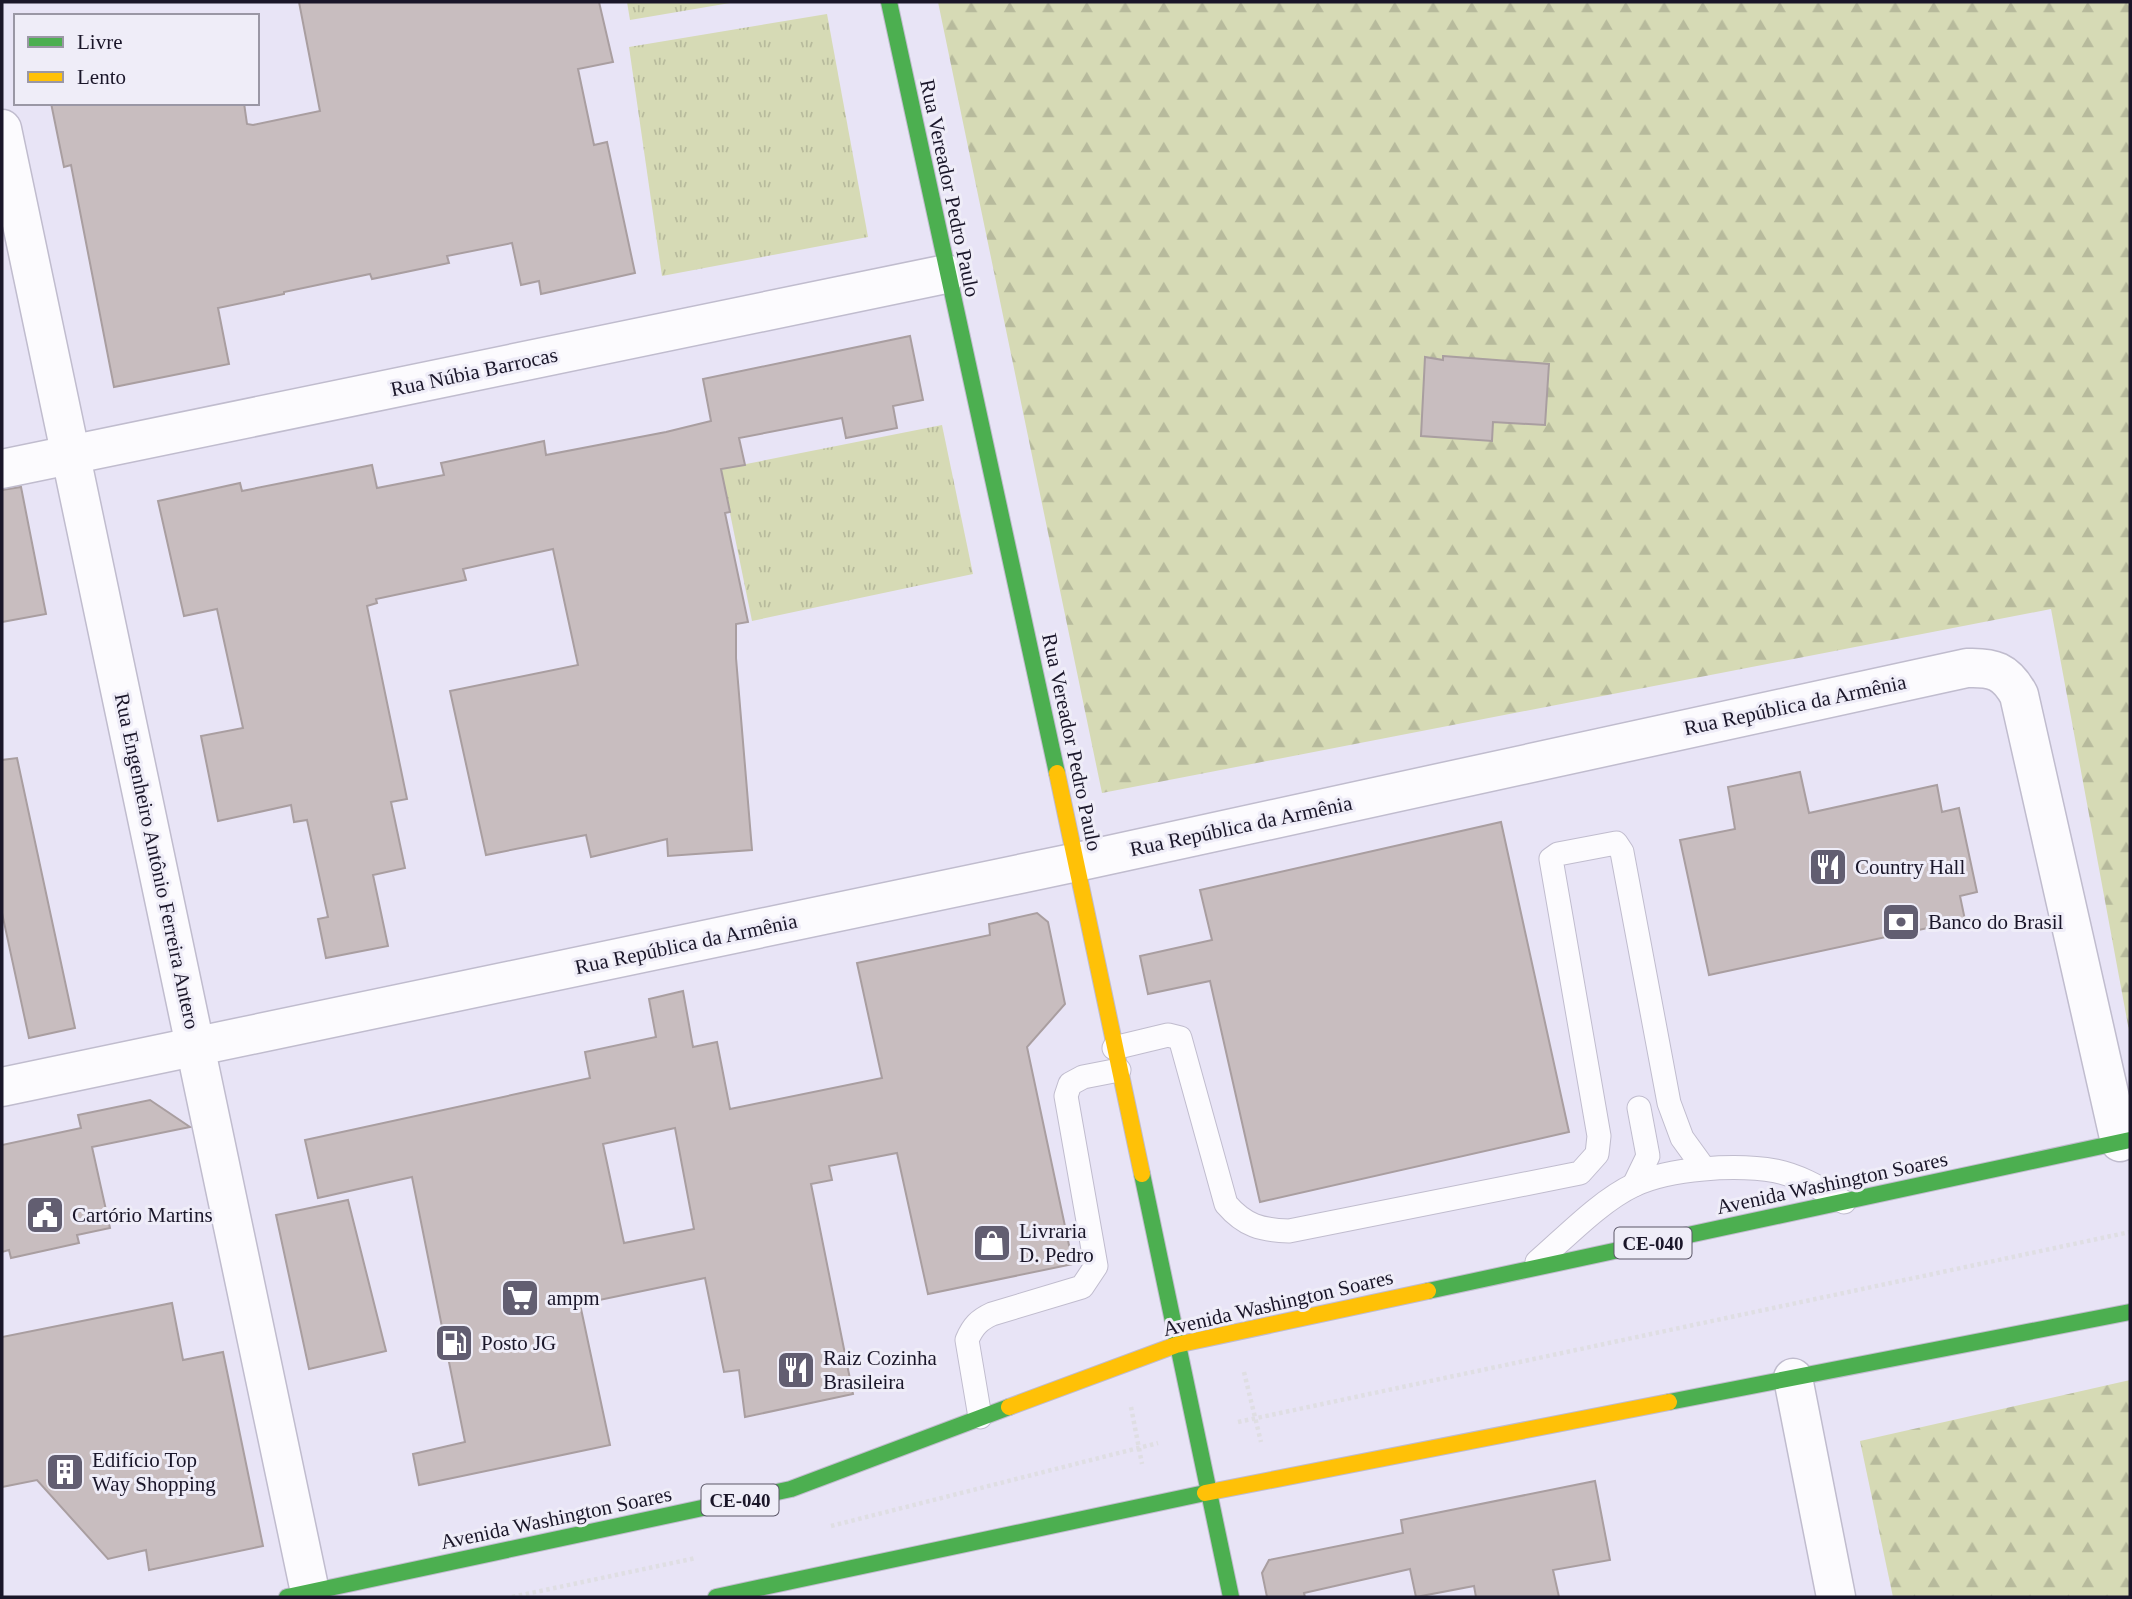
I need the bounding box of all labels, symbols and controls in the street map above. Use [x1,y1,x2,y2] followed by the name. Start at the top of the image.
[14,14,259,105] legend
[77,30,122,54] text: Livre
[77,65,126,89] text: Lento
[915,77,985,299] street label: Rua Vereador Pedro Paulo
[388,343,560,401] street label: Rua Núbia Barrocas
[1037,631,1107,853] street label: Rua Vereador Pedro Paulo
[1682,670,1909,740] street label: Rua República da Armênia
[110,691,204,1031] street label: Rua Engenheiro Antônio Ferreira Antero
[1128,791,1355,861] street label: Rua República da Armênia
[1807,846,1849,888] restaurant icon: Country Hall
[1855,855,1965,879] place label: Country Hall
[1880,901,1922,943] bank icon: Banco do Brasil
[573,909,800,979] street label: Rua República da Armênia
[1928,910,2063,934] place label: Banco do Brasil
[1714,1147,1950,1219] street label: Avenida Washington Soares
[24,1194,66,1236] public building icon: Cartório Martins
[72,1203,213,1227] place label: Cartório Martins
[1019,1219,1094,1267] place label: Livraria D. Pedro
[971,1222,1013,1264] shop icon: Livraria D. Pedro
[1614,1228,1692,1259] road number: CE-040
[1161,1265,1395,1341] street label: Avenida Washington Soares
[499,1277,541,1319] supermarket icon: ampm
[547,1286,600,1310] place label: ampm
[433,1322,475,1364] fuel station icon: Posto JG
[481,1331,556,1355] place label: Posto JG
[823,1346,937,1394] place label: Raiz Cozinha Brasileira
[775,1349,817,1391] restaurant icon: Raiz Cozinha Brasileira
[92,1448,216,1496] place label: Edifício Top Way Shopping
[44,1451,86,1493] building icon: Edifício Top Way Shopping
[438,1482,674,1554] street label: Avenida Washington Soares
[702,1484,778,1516] road number: CE-040

